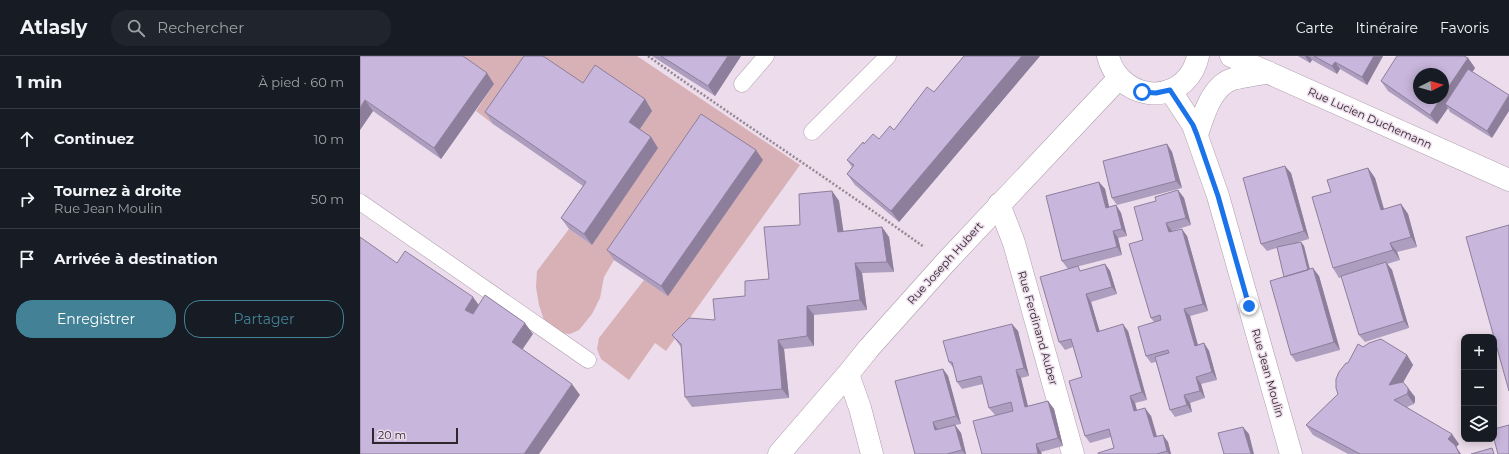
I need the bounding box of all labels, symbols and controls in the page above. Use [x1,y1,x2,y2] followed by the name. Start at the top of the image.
[111,10,391,46] search box
[20,16,87,39] text: Atlasly
[125,17,147,39] icon: search
[157,18,244,37] text: Rechercher
[1296,19,1333,37] text: Carte
[1355,19,1418,37] text: Itinéraire
[1440,19,1489,37] text: Favoris
[1413,68,1449,104] north arrow
[16,72,62,92] text: 1 min
[258,74,344,90] text: À pied · 60 m
[1133,83,1151,101] route start
[1306,84,1434,152] street label: Rue Lucien Duchemann
[16,128,38,150] icon: ahead
[54,129,134,148] text: Continuez
[314,131,344,147] text: 10 m
[54,181,182,200] text: Tournez à droite
[16,188,38,210] icon: right
[311,191,344,207] text: 50 m
[54,200,163,216] text: Rue Jean Moulin
[904,218,986,307] street label: Rue Joseph Hubert
[16,248,38,270] icon: arrive
[54,249,218,268] text: Arrivée à destination
[1015,269,1061,387] street label: Rue Ferdinand Auber
[1240,297,1258,315] route end
[16,300,176,338] button: Enregistrer
[184,300,344,338] button: Partager
[1249,327,1287,419] street label: Rue Jean Moulin
[1461,334,1497,442] map controls
[1461,334,1497,370] button: +
[1461,370,1497,406] button: −
[1461,406,1497,442] button: layers
[372,426,458,445] scale bar
[378,428,406,442] text: 20 m

